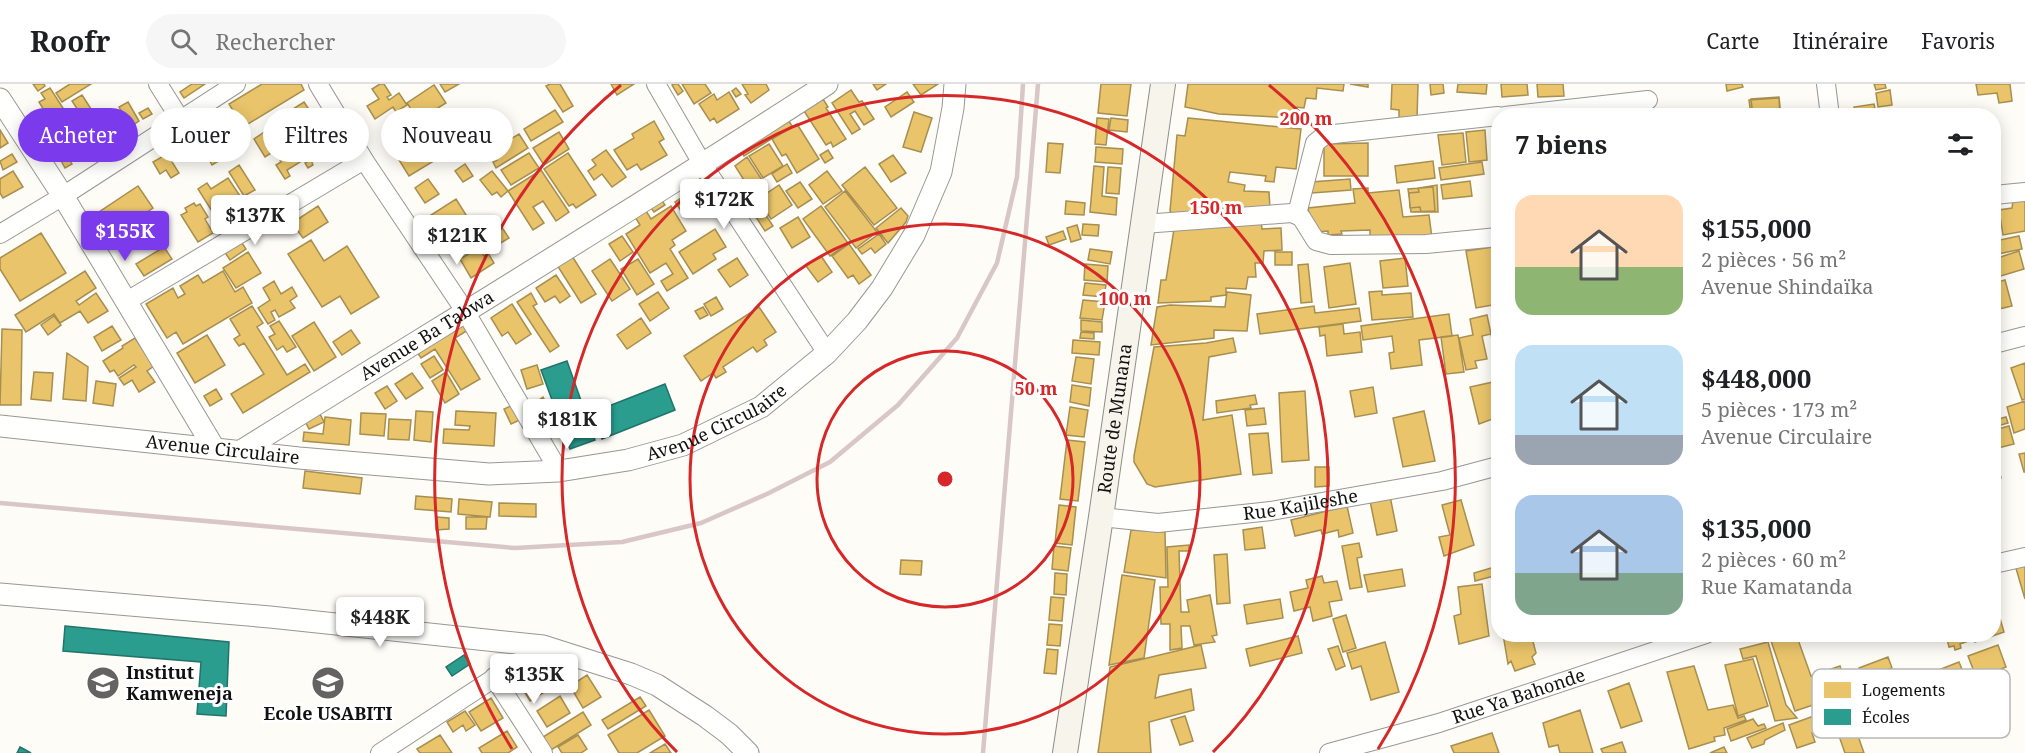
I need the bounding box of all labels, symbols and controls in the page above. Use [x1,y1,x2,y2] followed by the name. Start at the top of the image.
[146,14,566,68] search box
[30,22,110,60] text: Roofr
[167,25,200,58] icon: search
[215,26,335,56] text: Rechercher
[1706,27,1760,55] text: Carte
[1793,27,1888,55] text: Itinéraire
[1921,27,1995,55] text: Favoris
[1280,106,1333,130] text: 200 m
[18,108,138,162] chip: Acheter
[150,108,251,162] chip: Louer
[263,108,369,162] chip: Filtres
[381,108,513,162] chip: Nouveau
[1515,126,1607,162] text: 7 biens
[1944,128,1977,161] icon: filters
[682,179,766,230] pin: $172K
[694,185,754,212] text: $172K
[213,195,297,246] pin: $137K
[1190,195,1243,219] text: 150 m
[225,201,285,228] text: $137K
[1701,210,1811,246] text: $155,000
[83,211,167,262] pin: $155K
[415,215,499,266] pin: $121K
[95,217,155,244] text: $155K
[1563,219,1635,291] icon: home
[427,221,487,248] text: $121K
[1701,246,1846,273] text: 2 pièces · 56 m²
[1701,273,1873,300] text: Avenue Shindaïka
[355,284,498,385] street label: Avenue Ba Tabwa
[1099,286,1152,310] text: 100 m
[1091,342,1137,495] street label: Route de Munana
[1701,360,1811,396] text: $448,000
[1563,369,1635,441] icon: home
[1015,376,1058,400] text: 50 m
[643,378,791,465] street label: Avenue Circulaire
[1701,396,1857,423] text: 5 pièces · 173 m²
[525,399,609,450] pin: $181K
[537,405,597,432] text: $181K
[1701,423,1872,450] text: Avenue Circulaire
[145,429,301,469] street label: Avenue Circulaire
[935,469,955,489] centre of rings
[1242,483,1360,525] street label: Rue Kajileshe
[1701,510,1811,546] text: $135,000
[1563,519,1635,591] icon: home
[1701,546,1846,573] text: 2 pièces · 60 m²
[1701,573,1853,600] text: Rue Kamatanda
[338,597,422,648] pin: $448K
[350,603,410,630] text: $448K
[492,654,576,705] pin: $135K
[126,660,233,705] place label: Institut Kamweneja
[504,660,564,687] text: $135K
[1449,662,1588,729] street label: Rue Ya Bahonde
[85,665,121,701] school or university icon: Institut Kamweneja
[310,665,346,701] school or university icon: Ecole USABITI
[1812,669,2010,738] legend
[1862,679,1945,701] text: Logements
[264,701,392,725] place label: Ecole USABITI
[1862,706,1910,728] text: Écoles

